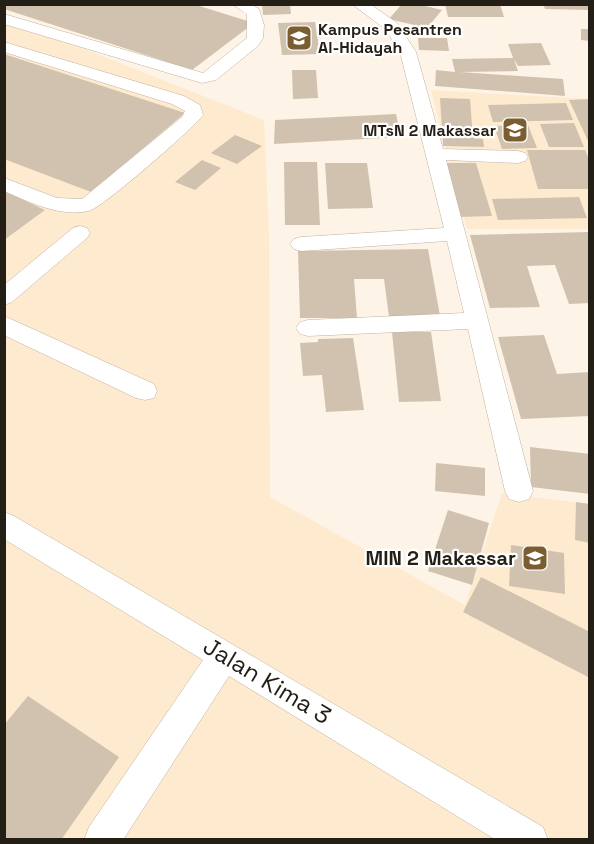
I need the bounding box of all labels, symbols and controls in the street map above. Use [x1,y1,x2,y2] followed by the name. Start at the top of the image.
[318,19,462,58] place label: Kampus Pesantren Al-Hidayah
[284,23,314,53] school or university icon: Kampus Pesantren Al-Hidayah
[500,115,530,145] school or university icon: MTsN 2 Makassar
[363,120,496,141] place label: MTsN 2 Makassar
[520,543,550,573] school or university icon: MIN 2 Makassar
[366,545,516,571] place label: MIN 2 Makassar
[198,630,337,731] street label: Jalan Kima 3

